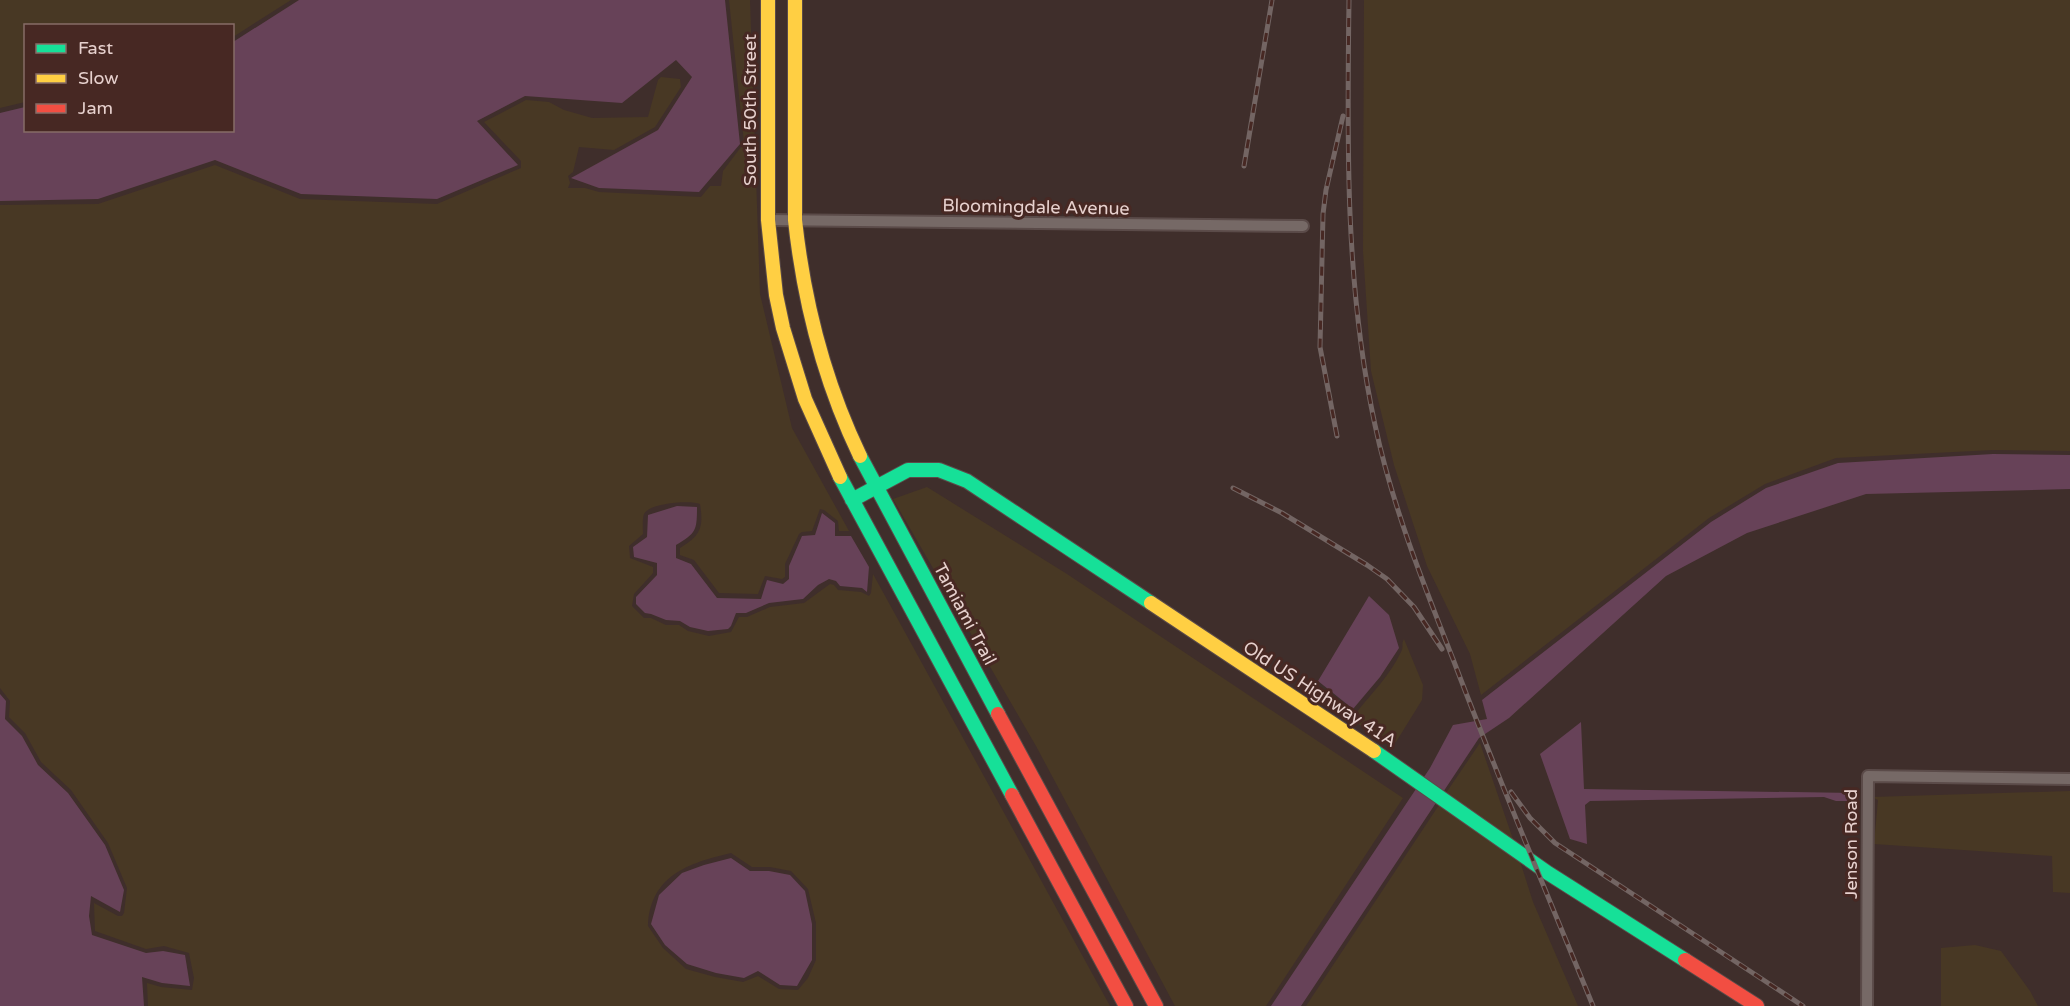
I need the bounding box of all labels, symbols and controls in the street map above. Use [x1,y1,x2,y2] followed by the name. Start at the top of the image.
[24,24,234,132] legend
[739,34,761,186] street label: South 50th Street
[78,37,113,59] text: Fast
[78,67,119,89] text: Slow
[78,97,113,119] text: Jam
[942,194,1130,220] street label: Bloomingdale Avenue
[929,559,1001,669] street label: Tamiami Trail
[1239,636,1401,752] street label: Old US Highway 41A
[1840,789,1862,899] street label: Jenson Road

